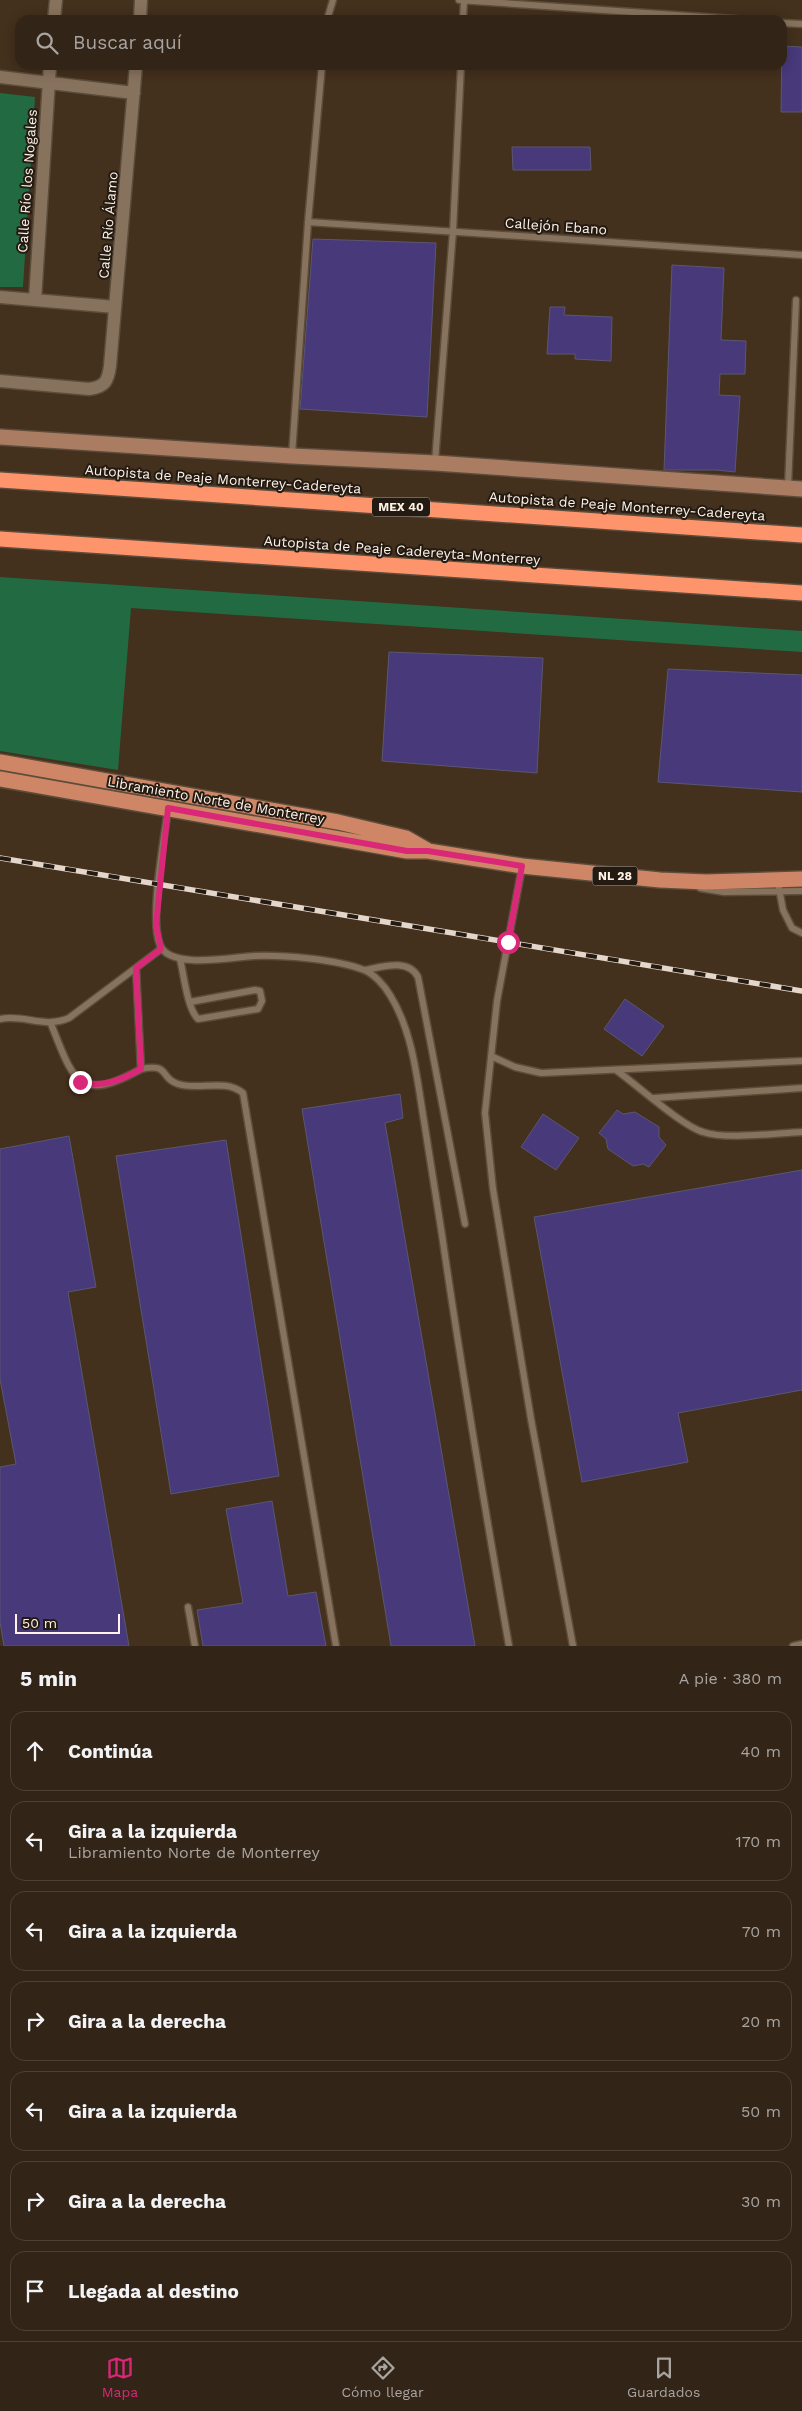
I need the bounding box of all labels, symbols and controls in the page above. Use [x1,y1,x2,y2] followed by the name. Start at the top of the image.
[15,15,787,70] search box
[33,29,61,57] icon: search
[73,31,182,54] text: Buscar aquí
[14,109,40,253] street label: Calle Río los Nogales
[95,171,121,279] street label: Calle Río Álamo
[504,214,608,238] street label: Callejón Ebano
[84,461,362,497] street label: Autopista de Peaje Monterrey-Cadereyta
[488,488,766,524] street label: Autopista de Peaje Monterrey-Cadereyta
[372,498,430,516] road number: MEX 40
[263,532,542,568] street label: Autopista de Peaje Cadereyta-Monterrey
[106,773,327,827] street label: Libramiento Norte de Monterrey
[592,866,638,886] road number: NL 28
[497,931,520,954] route start
[69,1071,92,1094] route end
[15,1611,120,1634] scale bar
[22,1615,57,1631] text: 50 m
[20,1666,77,1691] text: 5 min
[679,1669,782,1688] text: A pie · 380 m
[21,1737,49,1765] icon: ahead
[68,1740,152,1763] text: Continúa
[741,1742,781,1761] text: 40 m
[68,1820,237,1843] text: Gira a la izquierda
[21,1827,49,1855] icon: left
[735,1832,781,1851] text: 170 m
[68,1843,320,1862] text: Libramiento Norte de Monterrey
[21,1917,49,1945] icon: left
[68,1920,237,1943] text: Gira a la izquierda
[742,1922,781,1941] text: 70 m
[21,2007,49,2035] icon: right
[68,2010,226,2033] text: Gira a la derecha
[741,2012,781,2031] text: 20 m
[21,2097,49,2125] icon: left
[68,2100,237,2123] text: Gira a la izquierda
[741,2102,781,2121] text: 50 m
[21,2187,49,2215] icon: right
[68,2190,226,2213] text: Gira a la derecha
[741,2192,781,2211] text: 30 m
[21,2277,49,2305] icon: arrive
[68,2280,239,2303] text: Llegada al destino
[102,2354,138,2400] tab: Mapa
[341,2354,424,2400] tab: Cómo llegar
[627,2354,700,2400] tab: Guardados

